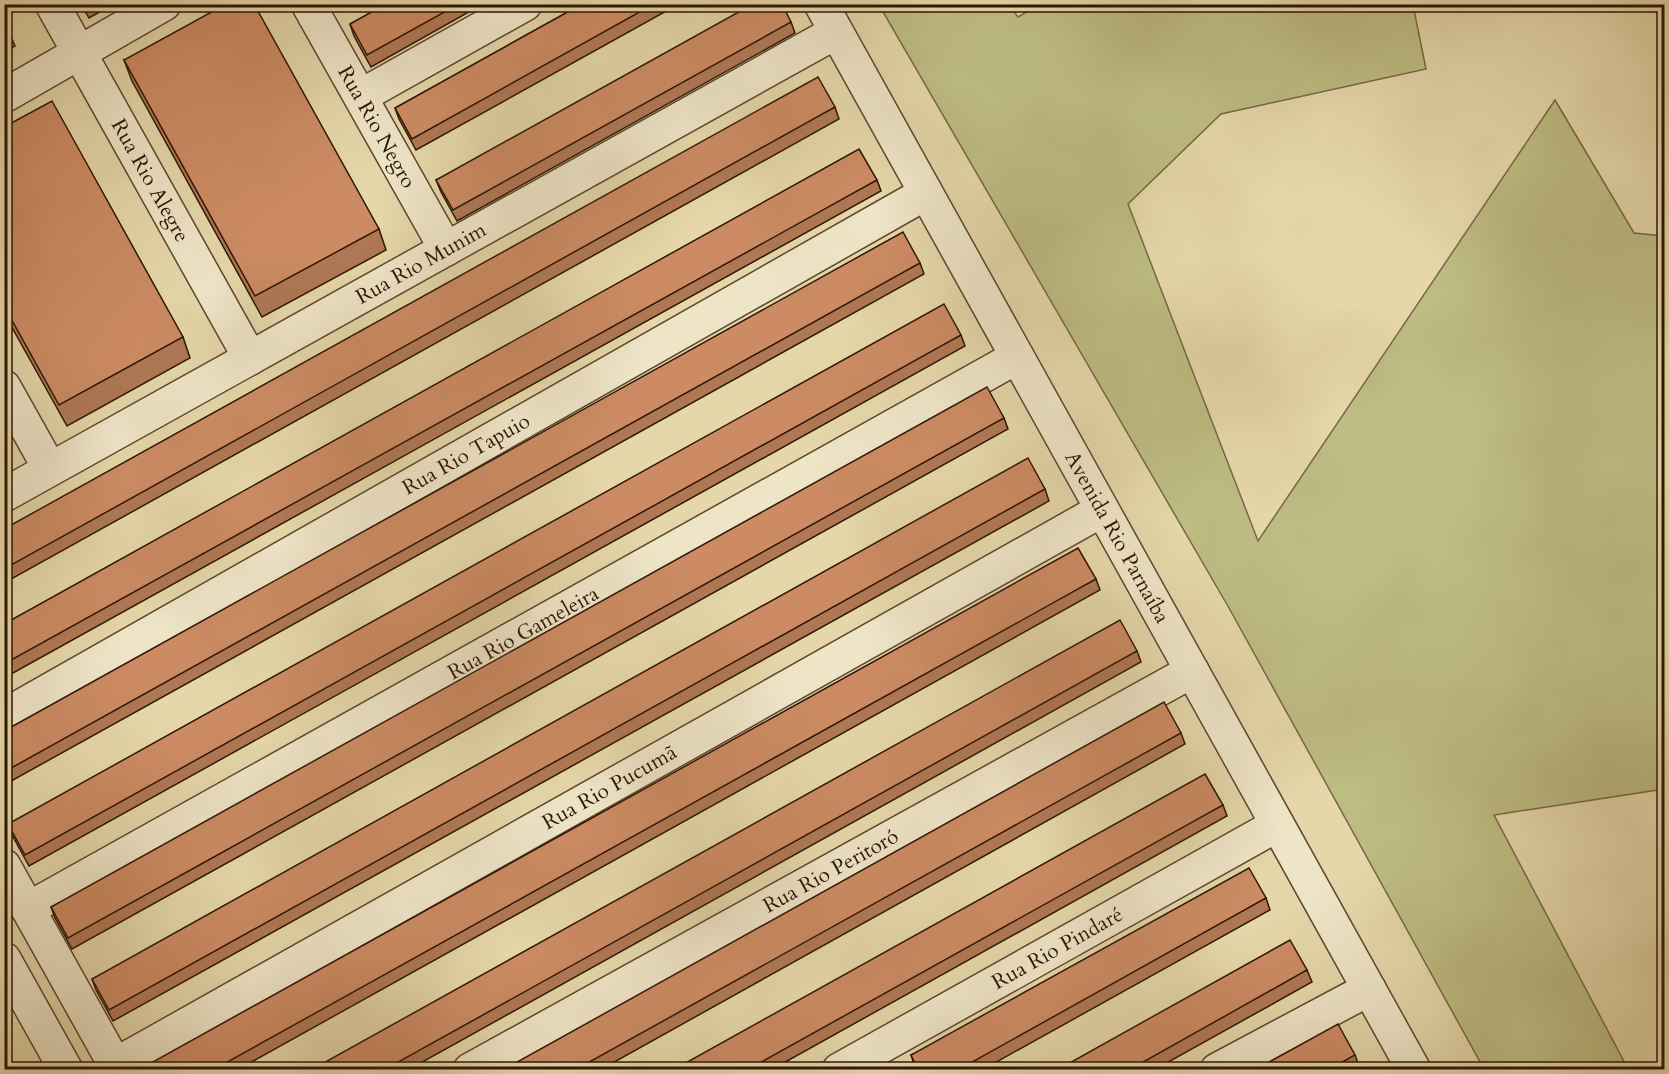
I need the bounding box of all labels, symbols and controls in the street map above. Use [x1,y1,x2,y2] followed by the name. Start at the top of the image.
[331,60,423,193] street label: Rua Rio Negro
[104,113,197,247] street label: Rua Rio Alegre
[350,215,492,311] street label: Rua Rio Munim
[397,406,535,502] street label: Rua Rio Tapuio
[1058,446,1177,628] street label: Avenida Rio Parnaíba
[442,579,604,686] street label: Rua Rio Gameleira
[537,738,682,837] street label: Rua Rio Pucumã
[758,822,904,920] street label: Rua Rio Peritoró
[986,900,1128,996] street label: Rua Rio Pindaré

